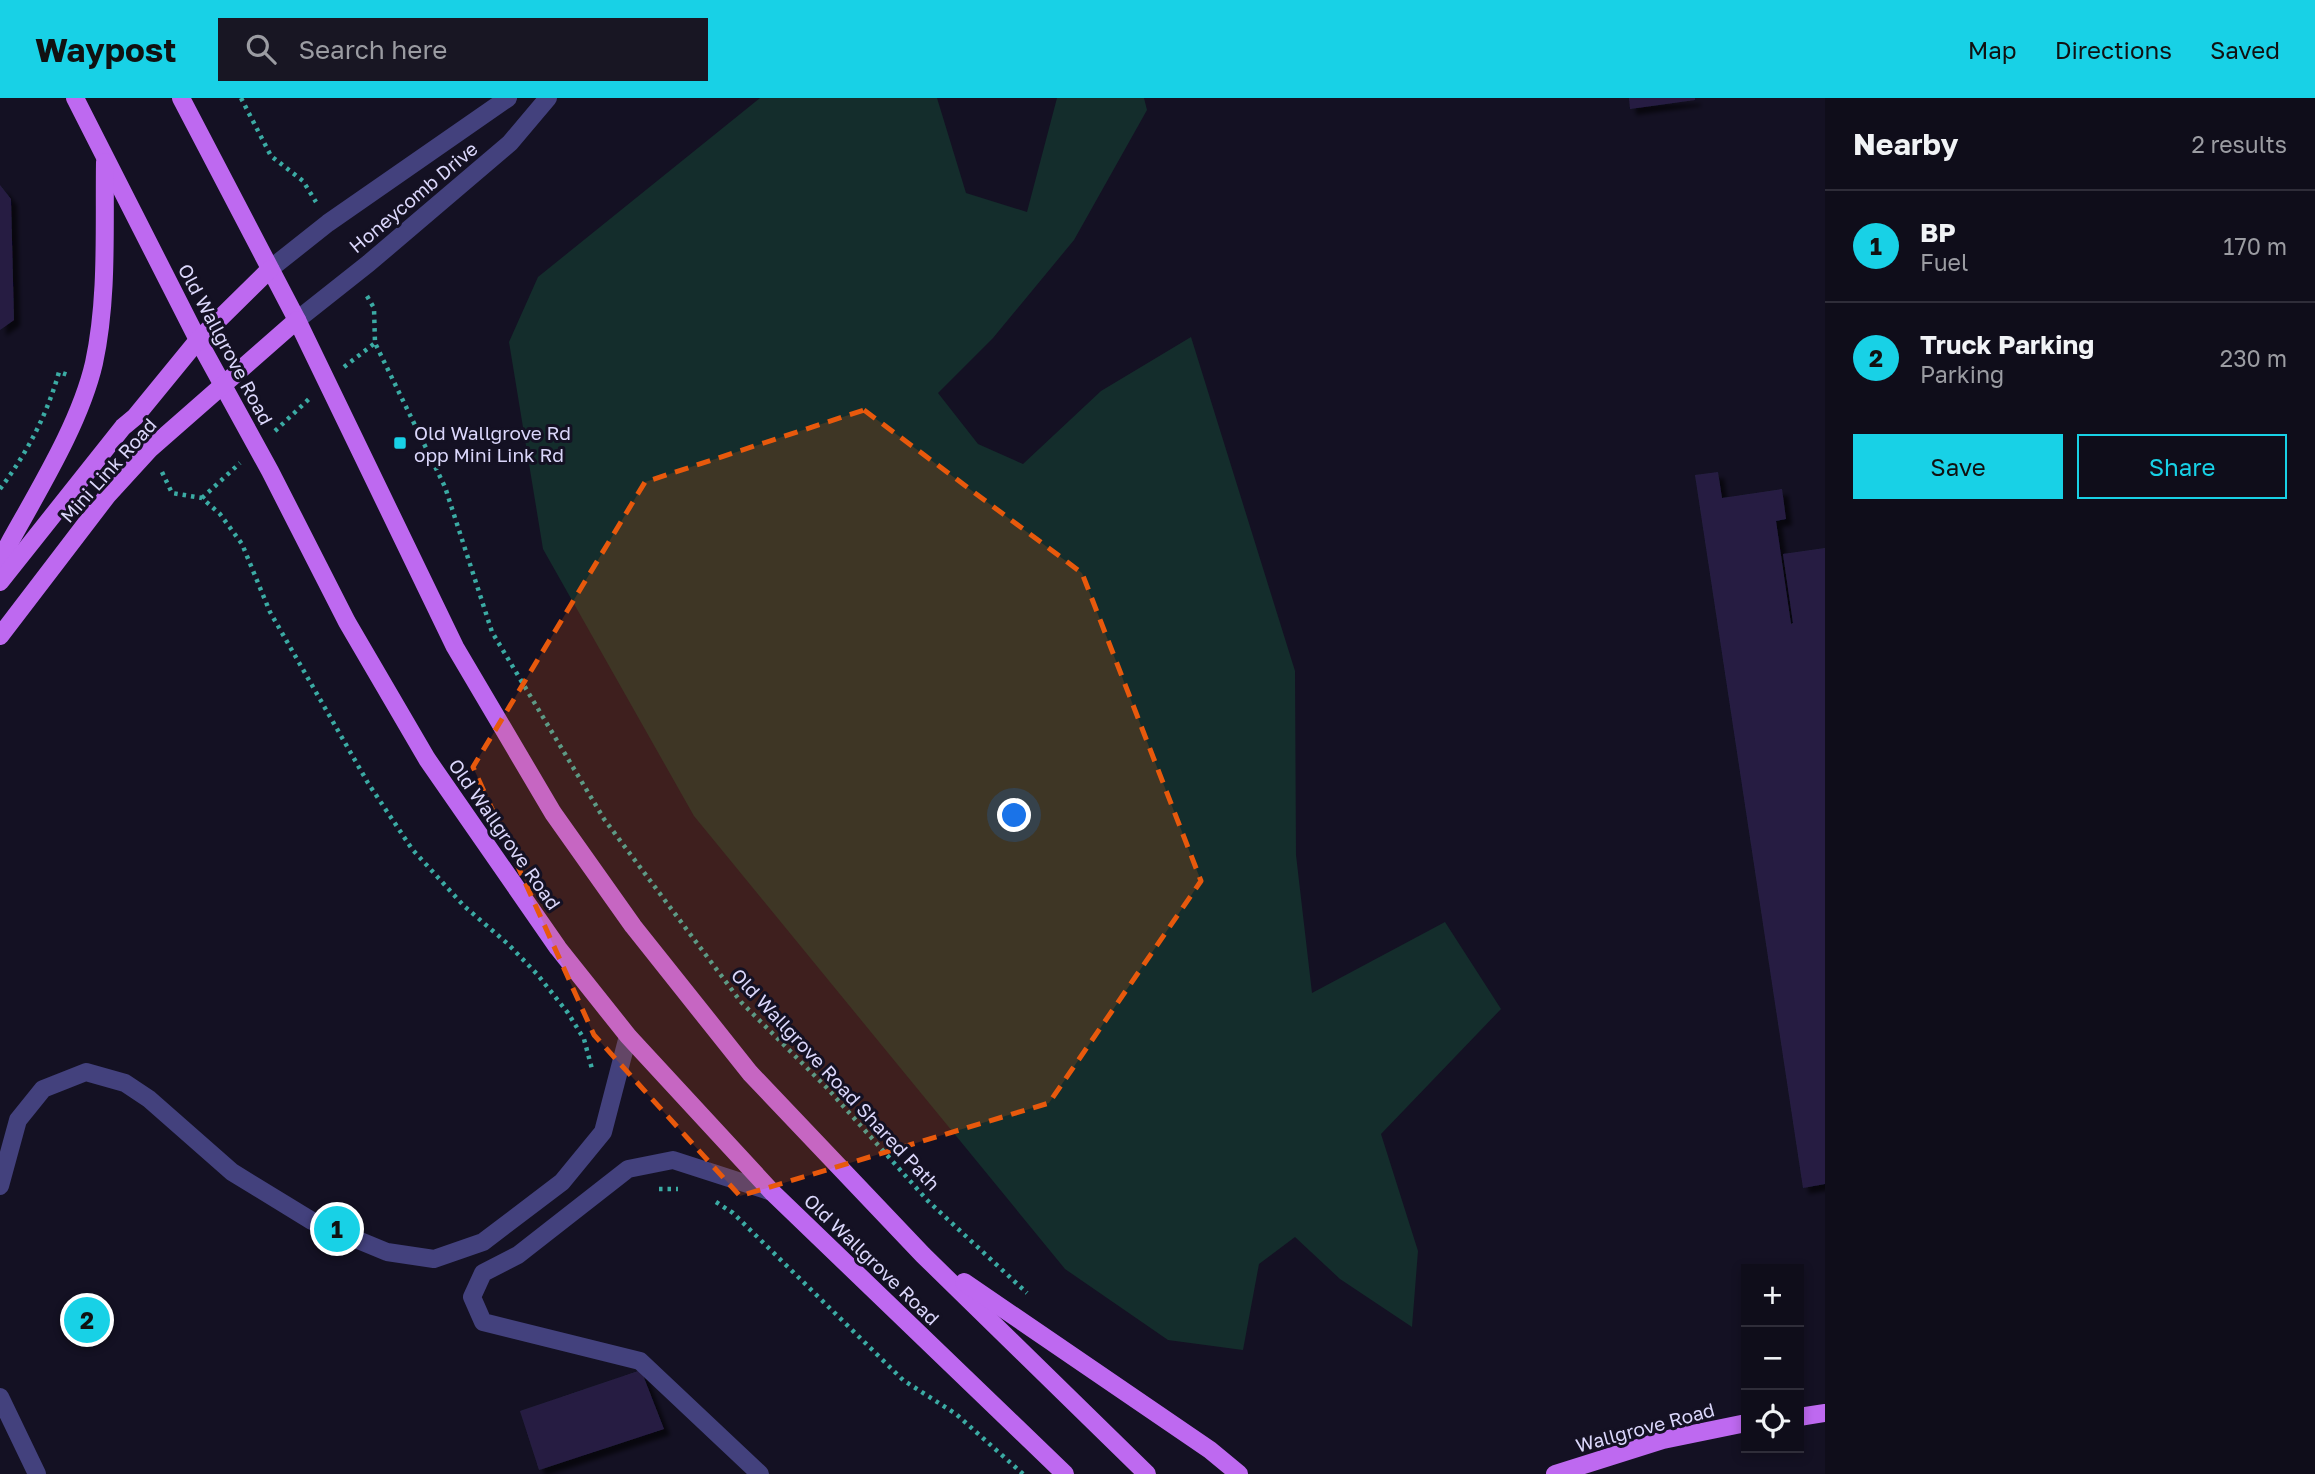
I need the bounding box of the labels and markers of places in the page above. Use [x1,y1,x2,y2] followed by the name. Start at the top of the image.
[414,421,571,466] place label: Old Wallgrove Rd opp Mini Link Rd
[392,435,408,451] marker: Old Wallgrove Rd opp Mini Link Rd
[314,1203,360,1255] pin: 1
[64,1294,110,1346] pin: 2

